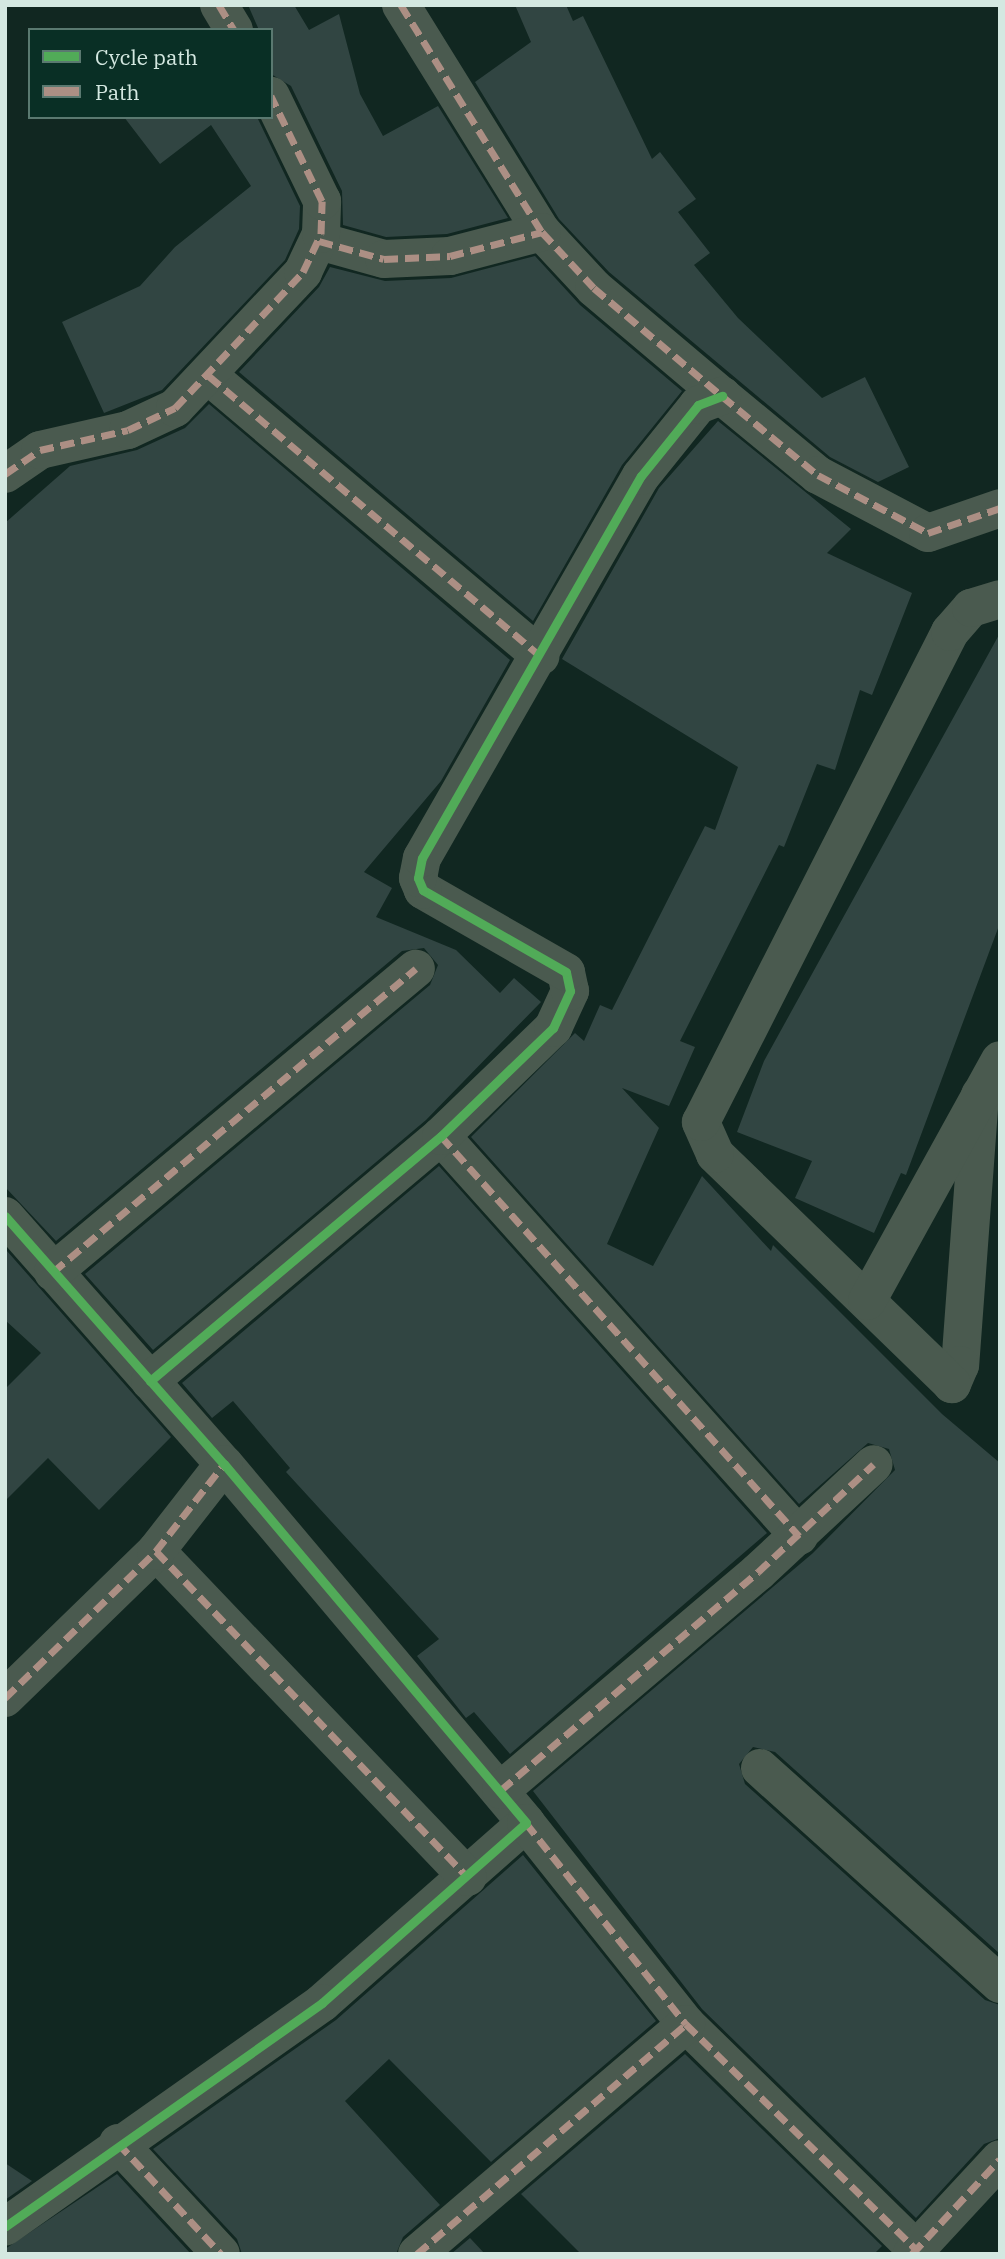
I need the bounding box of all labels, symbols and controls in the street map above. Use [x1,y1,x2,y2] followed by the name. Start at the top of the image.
[28,28,273,119] legend
[95,43,198,71] text: Cycle path
[95,78,140,106] text: Path

